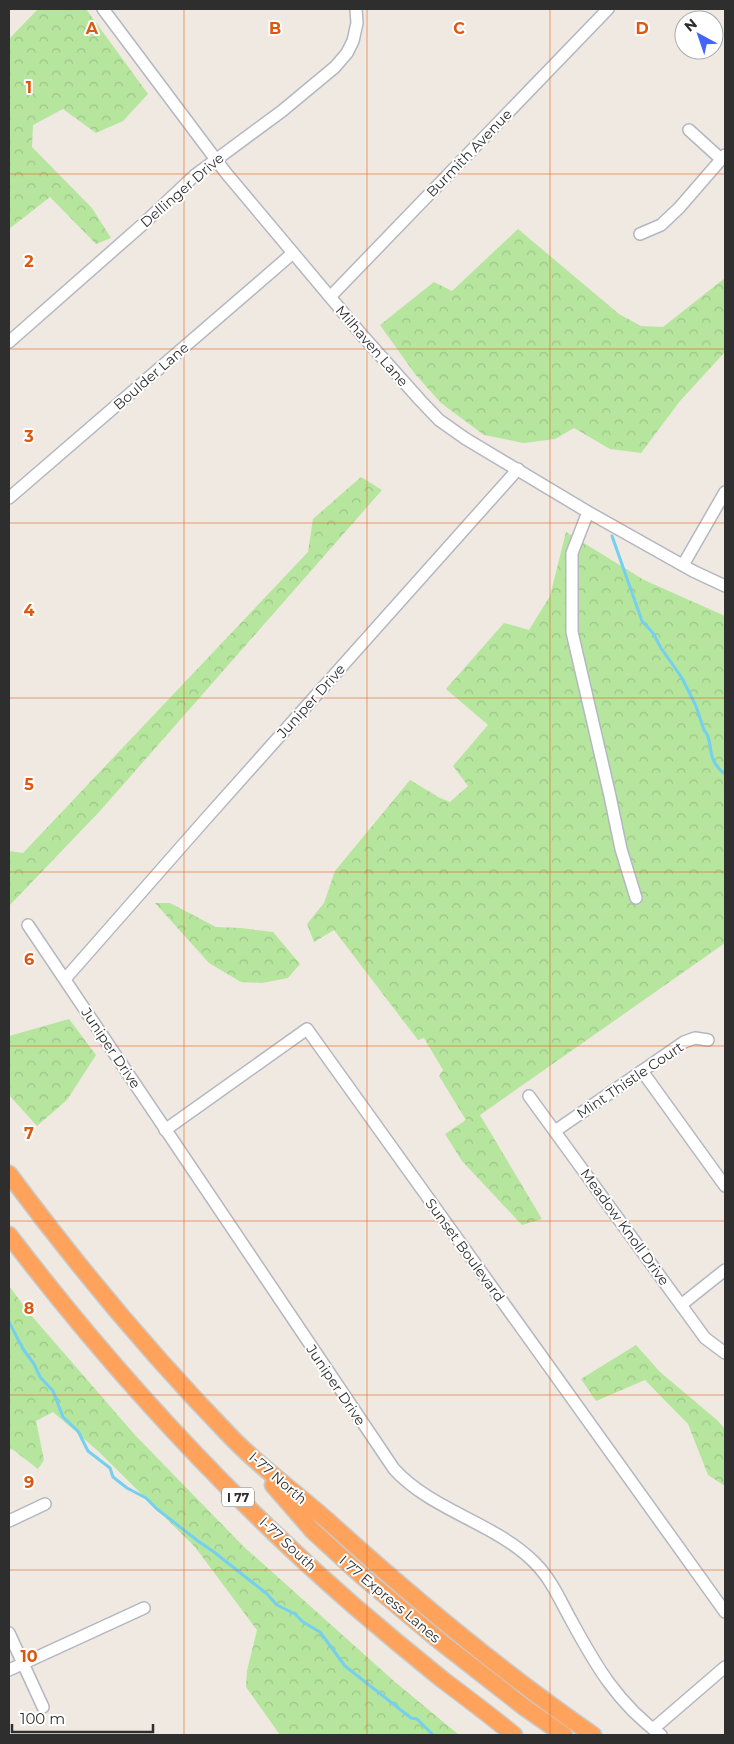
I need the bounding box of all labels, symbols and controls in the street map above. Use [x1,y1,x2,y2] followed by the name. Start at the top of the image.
[674,10,724,60] north arrow
[681,15,701,36] text: N
[85,19,99,38] text: A
[269,19,281,38] text: B
[453,19,465,38] text: C
[635,19,649,38] text: D
[26,78,32,97] text: 1
[422,105,516,201] street label: Burmith Avenue
[137,149,227,231] street label: Dellinger Drive
[24,252,34,271] text: 2
[332,302,412,390] street label: Milhaven Lane
[110,338,192,414] street label: Boulder Lane
[23,427,34,446] text: 3
[23,601,35,620] text: 4
[272,660,349,743] street label: Juniper Drive
[24,775,34,794] text: 5
[24,950,34,969] text: 6
[77,1003,145,1092] street label: Juniper Drive
[573,1037,687,1122] street label: Mint Thistle Court
[24,1124,34,1143] text: 7
[577,1165,673,1289] street label: Meadow Knoll Drive
[421,1195,509,1305] street label: Sunset Boulevard
[24,1299,34,1318] text: 8
[302,1340,370,1429] street label: Juniper Drive
[245,1448,311,1508] street label: I-77 North
[24,1473,34,1492] text: 9
[222,1488,254,1506] road number: I 77
[256,1513,320,1575] street label: I-77 South
[336,1551,444,1647] street label: I 77 Express Lanes
[20,1647,38,1666] text: 10
[12,1702,154,1734] scale bar
[20,1709,65,1728] text: 100 m

